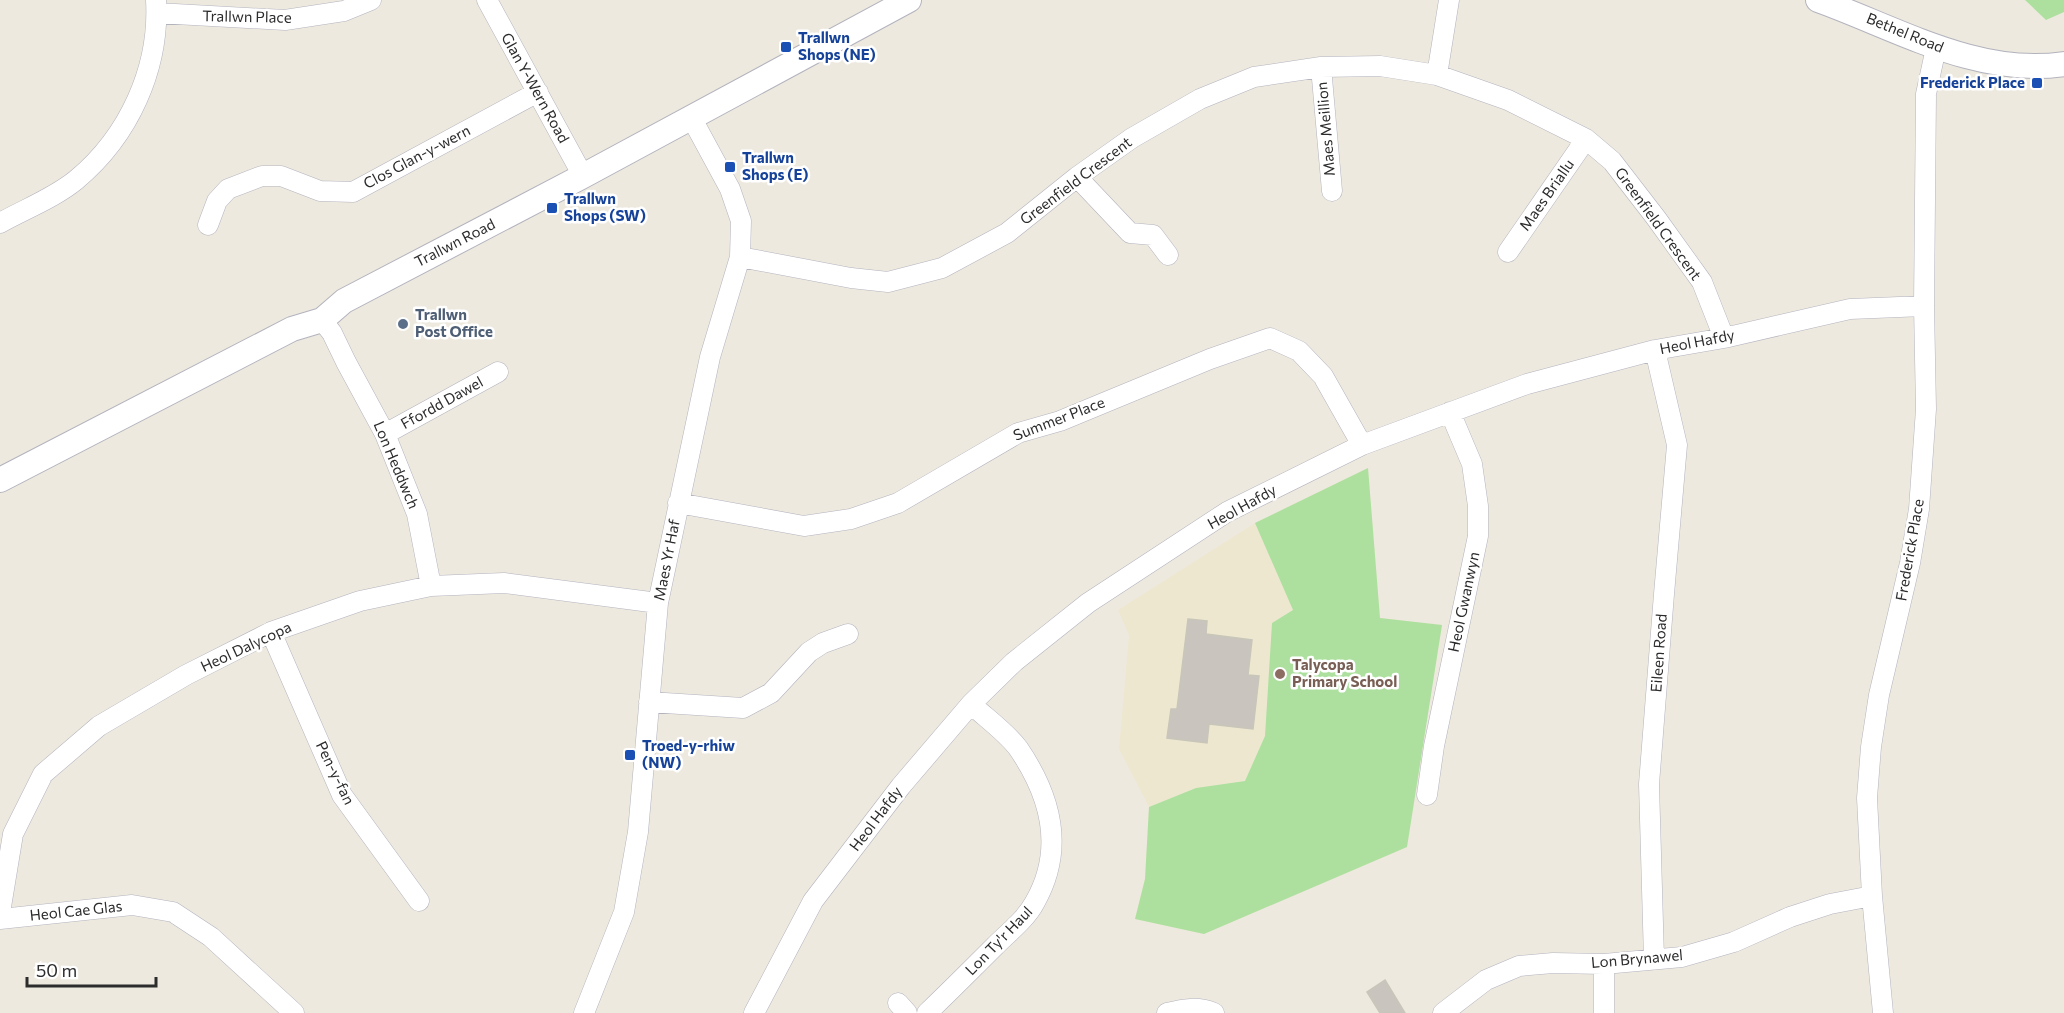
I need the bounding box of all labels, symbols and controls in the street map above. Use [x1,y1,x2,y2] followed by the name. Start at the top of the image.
[202,6,292,26] street label: Trallwn Place
[1864,8,1947,56] street label: Bethel Road
[798,28,876,63] place label: Trallwn Shops (NE)
[498,29,574,146] street label: Glan Y-Wern Road
[779,40,793,54] marker: Trallwn Shops (NE)
[1920,73,2025,91] place label: Frederick Place
[2030,76,2044,90] marker: Frederick Place
[1312,81,1338,177] street label: Maes Meillion
[360,120,473,192] street label: Clos Glan-y-wern
[1016,132,1135,228] street label: Greenfield Crescent
[742,148,809,183] place label: Trallwn Shops (E)
[1515,155,1577,234] street label: Maes Briallu
[723,160,737,174] marker: Trallwn Shops (E)
[1612,164,1706,283] street label: Greenfield Crescent
[564,189,646,224] place label: Trallwn Shops (SW)
[545,201,559,215] marker: Trallwn Shops (SW)
[411,214,498,270] street label: Trallwn Road
[415,305,493,340] place label: Trallwn Post Office
[396,317,410,331] marker: Trallwn Post Office
[1658,325,1736,357] street label: Heol Hafdy
[397,372,486,432] street label: Ffordd Dawel
[1010,392,1107,444] street label: Summer Place
[370,418,423,511] street label: Lon Heddwch
[1204,480,1279,532] street label: Heol Hafdy
[1891,497,1927,602] street label: Frederick Place
[649,518,683,602] street label: Maes Yr Haf
[1444,550,1482,654] street label: Heol Gwanwyn
[1646,613,1670,693] street label: Eileen Road
[197,617,294,675] street label: Heol Dalycopa
[1292,655,1397,690] place label: Talycopa Primary School
[1273,667,1287,681] marker: Talycopa Primary School
[642,736,735,771] place label: Troed-y-rhiw (NW)
[313,738,359,807] street label: Pen-y-fan
[623,748,637,762] marker: Troed-y-rhiw (NW)
[845,782,905,854] street label: Heol Hafdy
[29,896,123,924] street label: Heol Cae Glas
[961,902,1036,978] street label: Lon Ty'r Haul
[1590,945,1684,971] street label: Lon Brynawel
[27,950,156,988] scale bar
[36,959,77,981] text: 50 m

